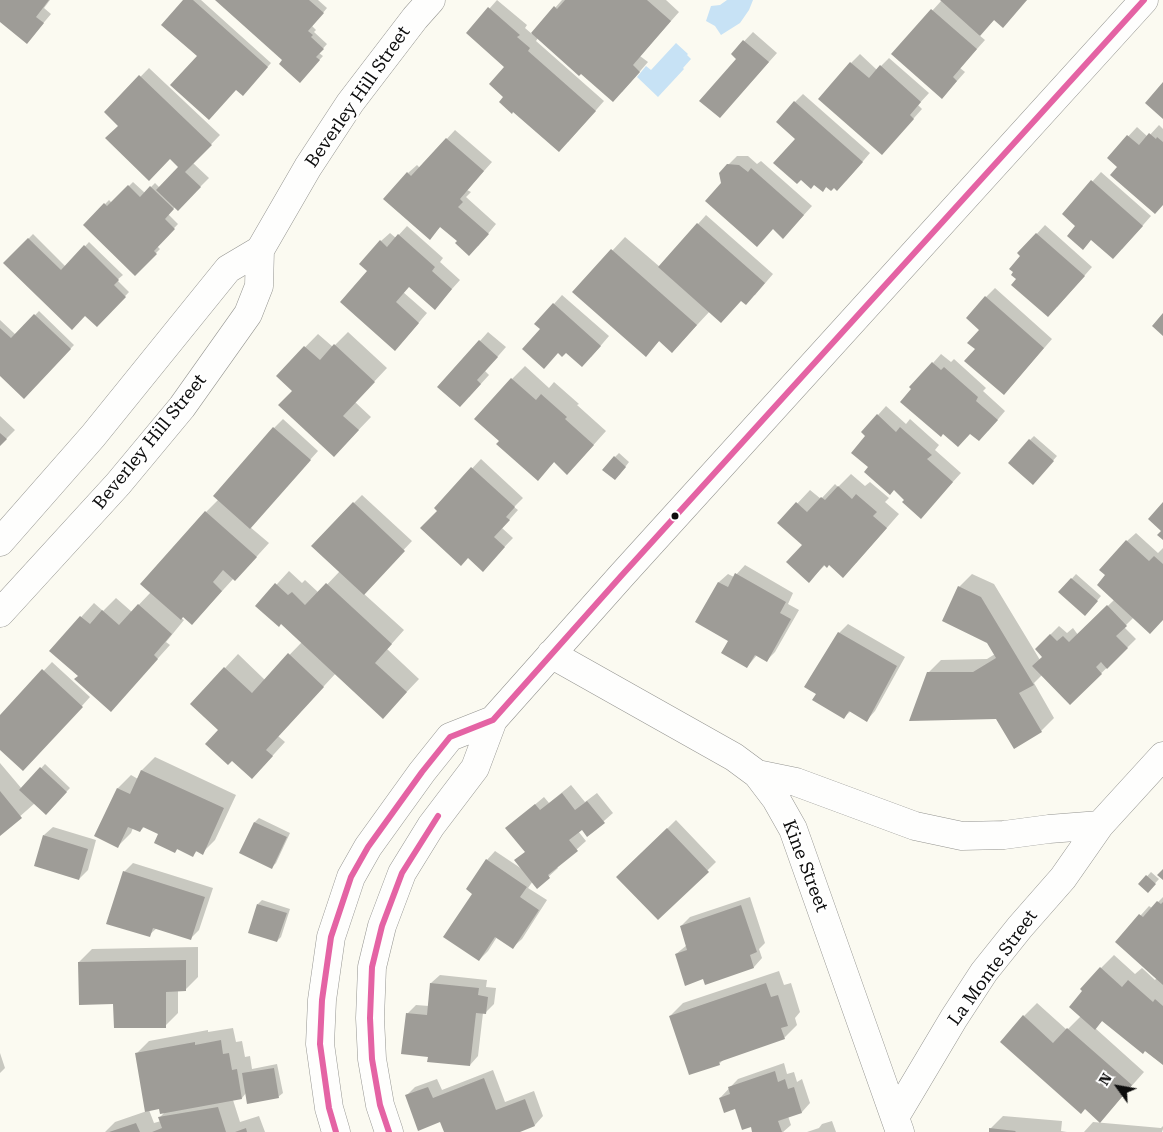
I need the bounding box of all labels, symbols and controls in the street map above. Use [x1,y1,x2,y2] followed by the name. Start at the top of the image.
[301,22,415,172] street label: Beverley Hill Street
[89,370,211,514] street label: Beverley Hill Street
[670,511,680,521] unlabelled marker
[778,817,832,915] street label: Kine Street
[944,906,1042,1030] street label: La Monte Street
[1093,1062,1143,1112] north arrow
[1096,1070,1115,1088] text: N

